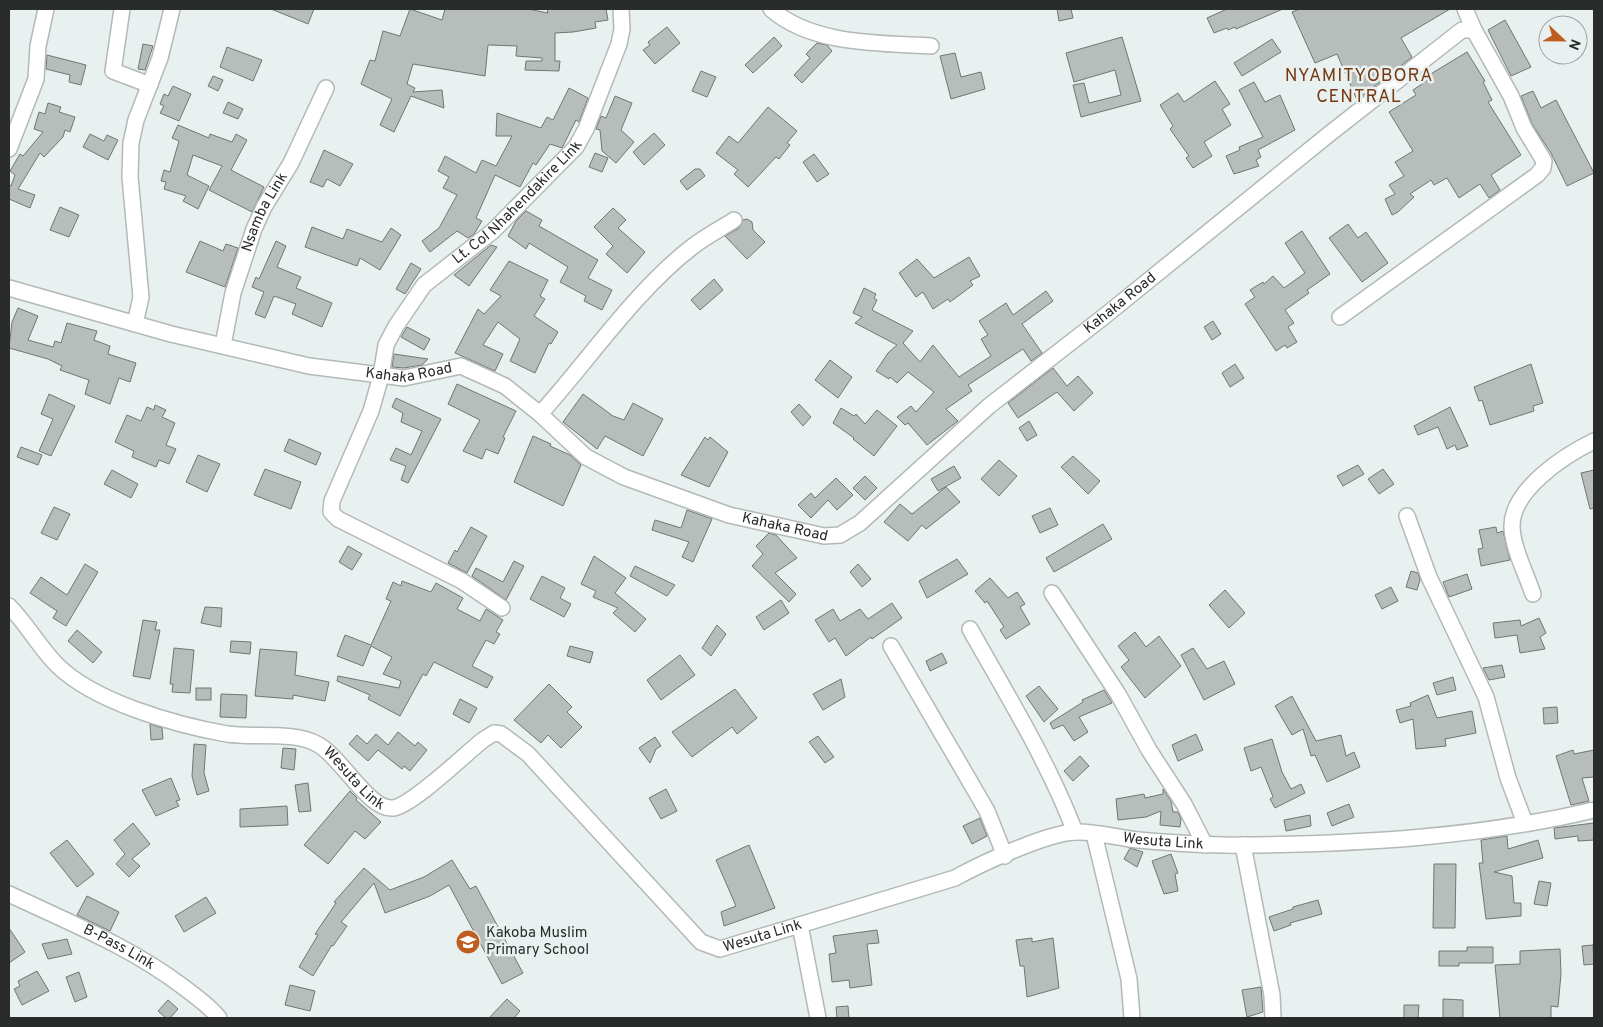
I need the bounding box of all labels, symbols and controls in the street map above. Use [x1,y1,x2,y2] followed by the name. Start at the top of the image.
[1538,15,1588,65] north arrow
[1564,36,1583,52] text: N
[1285,65,1433,109] district label: NYAMITYOBORA CENTRAL
[449,137,587,269] street label: Lt. Col Nhahendakire Link
[238,169,292,254] street label: Nsamba Link
[1080,269,1160,338] street label: Kahaka Road
[364,359,454,388] street label: Kahaka Road
[740,509,830,546] street label: Kahaka Road
[319,743,388,815] street label: Wesuta Link
[1121,829,1204,854] street label: Wesuta Link
[721,915,804,957] street label: Wesuta Link
[80,920,158,974] street label: B-Pass Link
[486,924,589,960] place label: Kakoba Muslim Primary School
[455,929,481,955] school or university icon: Kakoba Muslim Primary School

